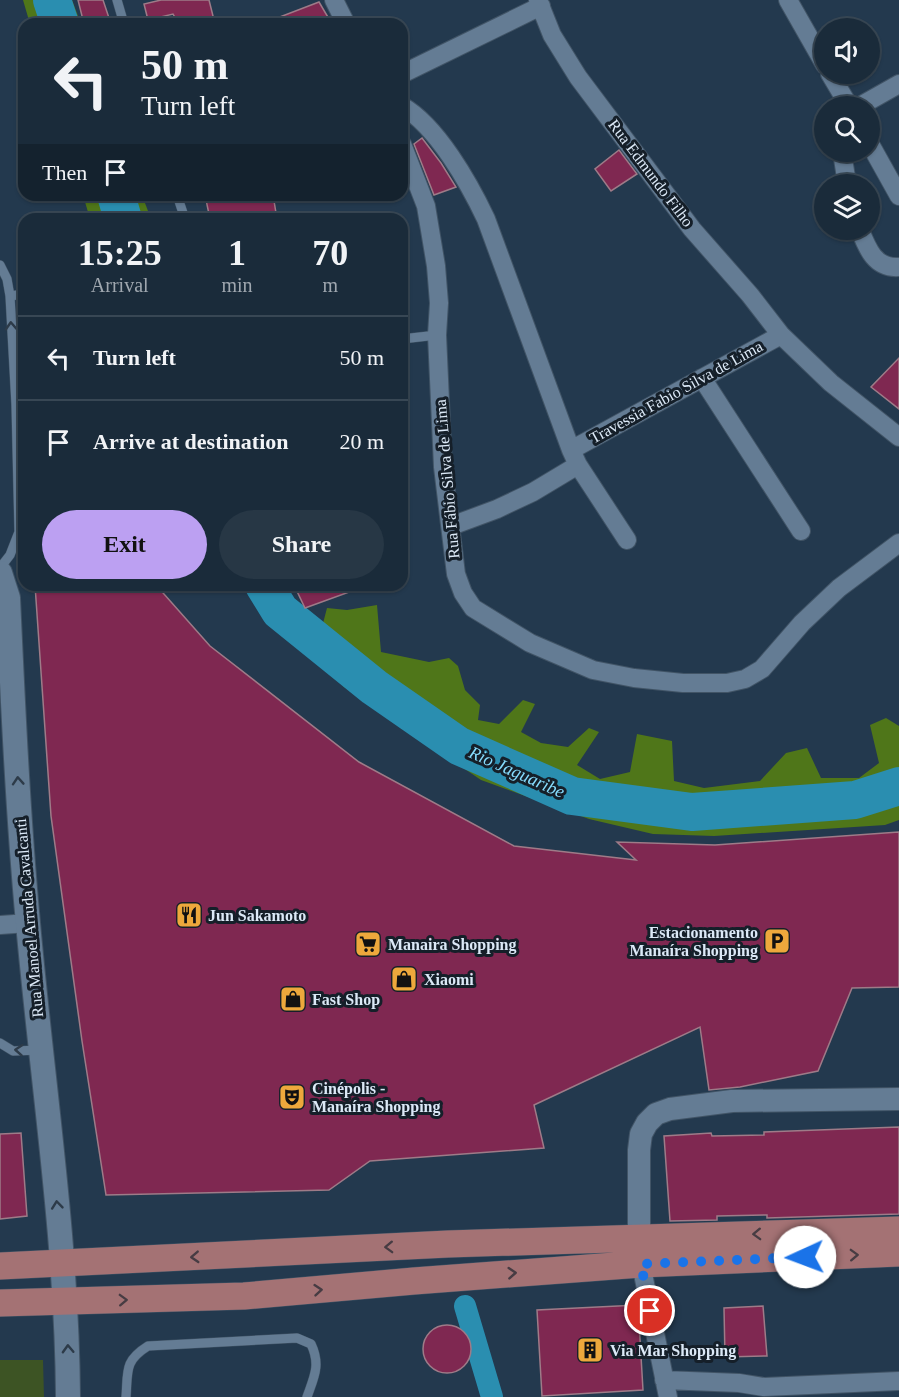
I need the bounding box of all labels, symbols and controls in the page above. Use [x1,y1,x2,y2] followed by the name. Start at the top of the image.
[814,18,880,240] map controls
[814,18,880,84] button: sound
[42,42,120,120] icon: left
[141,42,229,88] text: 50 m
[141,91,235,121] text: Turn left
[814,96,880,162] button: search
[605,116,697,230] street label: Rua Edmundo Filho
[99,156,132,189] icon: arrive
[42,160,87,185] text: Then
[814,174,880,240] button: layers
[78,233,162,273] text: 15:25
[228,233,246,273] text: 1
[312,233,348,273] text: 70
[91,274,149,296] text: Arrival
[221,274,253,296] text: min
[323,274,338,296] text: m
[5,321,18,330] one-way arrow
[587,337,765,447] street label: Travessia Fabio Silva de Lima
[42,342,75,375] icon: left
[93,345,176,370] text: Turn left
[339,345,384,370] text: 50 m
[432,399,462,559] street label: Rua Fábio Silva de Lima
[42,426,75,459] icon: arrive
[93,429,289,454] text: Arrive at destination
[339,429,384,454] text: 20 m
[42,510,207,579] button: Exit
[219,510,384,579] button: Share
[465,742,568,802] water label: Rio Jaguaribe
[12,777,25,786] one-way arrow
[12,817,46,1018] street label: Rua Manoel Arruda Cavalcanti
[174,900,204,930] restaurant icon: Jun Sakamoto
[208,907,306,924] place label: Jun Sakamoto
[630,924,758,960] place label: Estacionamento Manaíra Shopping
[762,926,792,956] parking icon: Estacionamento Manaíra Shopping
[353,929,383,959] supermarket icon: Manaira Shopping
[388,936,516,954] place label: Manaira Shopping
[389,964,419,994] shop icon: Xiaomi
[424,971,474,988] place label: Xiaomi
[278,984,308,1014] shop icon: Fast Shop
[312,991,380,1009] place label: Fast Shop
[15,1043,24,1056] one-way arrow
[312,1080,440,1116] place label: Cinépolis - Manaíra Shopping
[277,1082,307,1112] theatre icon: Cinépolis - Manaíra Shopping
[51,1201,64,1210] one-way arrow
[773,1225,837,1289] position arrow
[752,1228,761,1240] one-way arrow
[385,1240,394,1253] one-way arrow
[849,1249,858,1261] one-way arrow
[190,1250,199,1263] one-way arrow
[508,1267,517,1280] one-way arrow
[314,1284,323,1297] one-way arrow
[624,1285,675,1336] pin
[119,1294,128,1306] one-way arrow
[633,1294,666,1327] icon: arrive
[575,1335,605,1365] building icon: Via Mar Shopping
[610,1342,736,1360] place label: Via Mar Shopping
[61,1345,74,1354] one-way arrow

